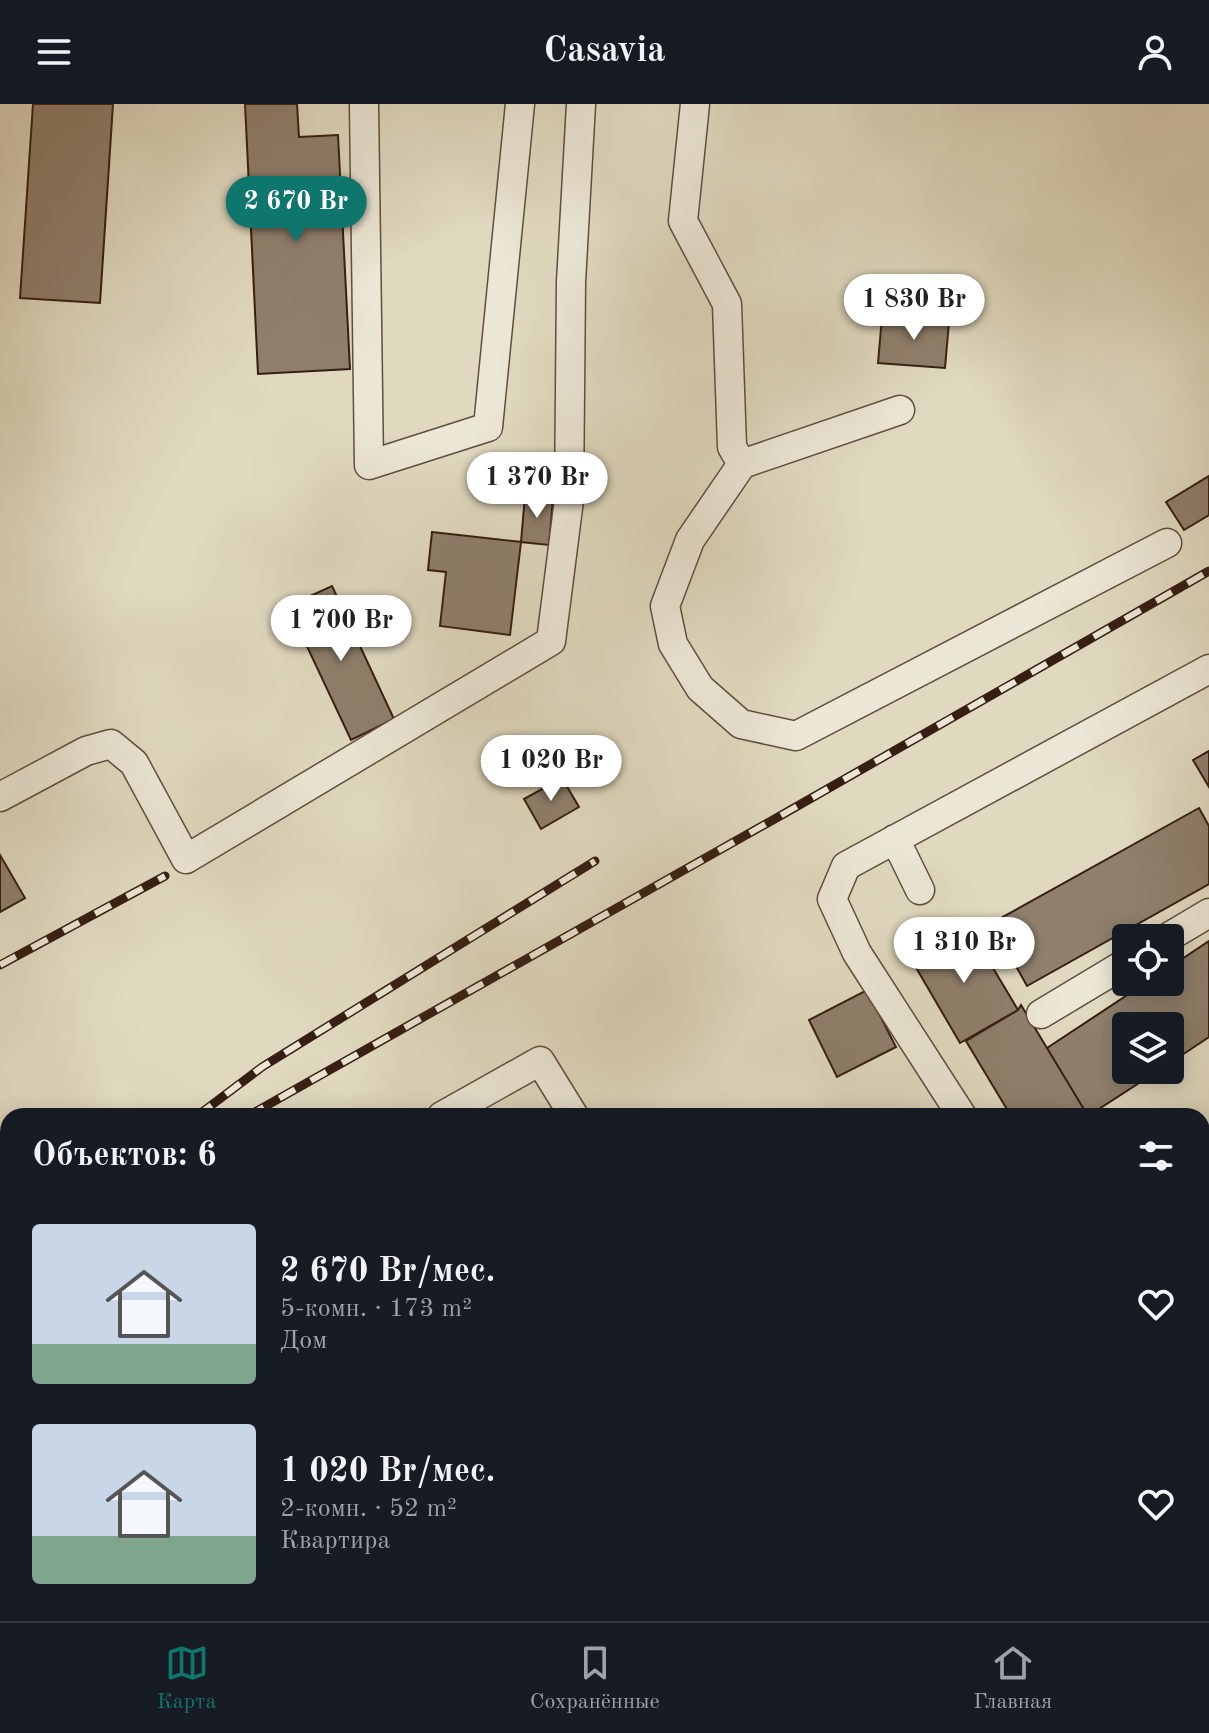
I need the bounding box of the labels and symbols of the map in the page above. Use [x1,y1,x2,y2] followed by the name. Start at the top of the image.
[213,176,379,244] pin: 2 670 Br
[831,274,997,342] pin: 1 830 Br
[454,452,620,520] pin: 1 370 Br
[258,595,424,663] pin: 1 700 Br
[468,735,634,803] pin: 1 020 Br
[881,917,1047,985] pin: 1 310 Br

